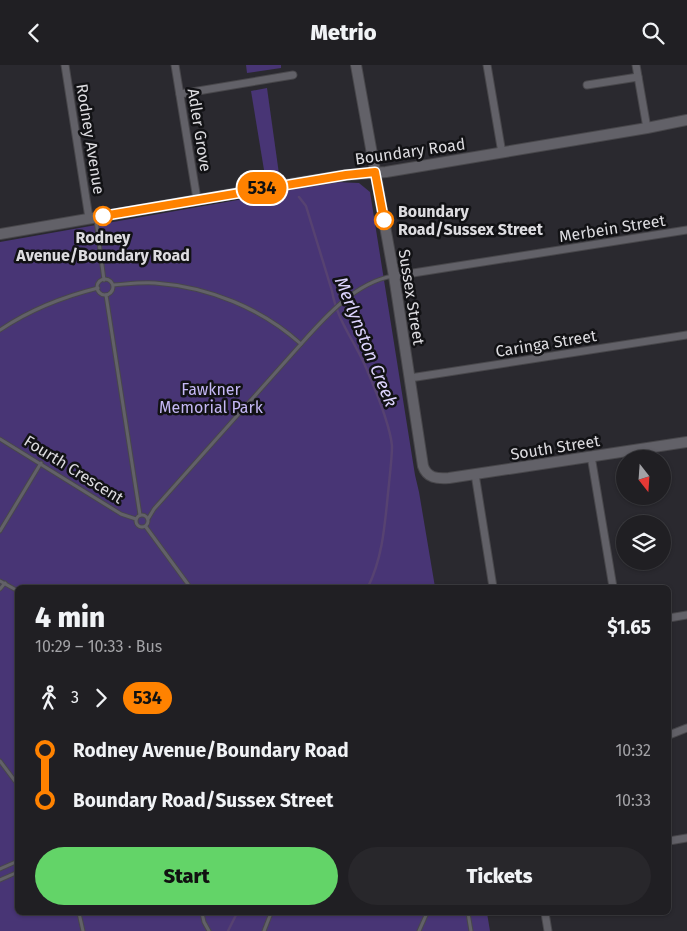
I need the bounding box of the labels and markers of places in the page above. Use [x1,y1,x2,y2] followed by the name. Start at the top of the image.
[398,202,544,239] place label: Boundary Road/Sussex Street
[93,206,113,226] marker: Rodney Avenue/Boundary Road
[374,210,394,230] marker: Boundary Road/Sussex Street
[15,228,190,265] place label: Rodney Avenue/Boundary Road

